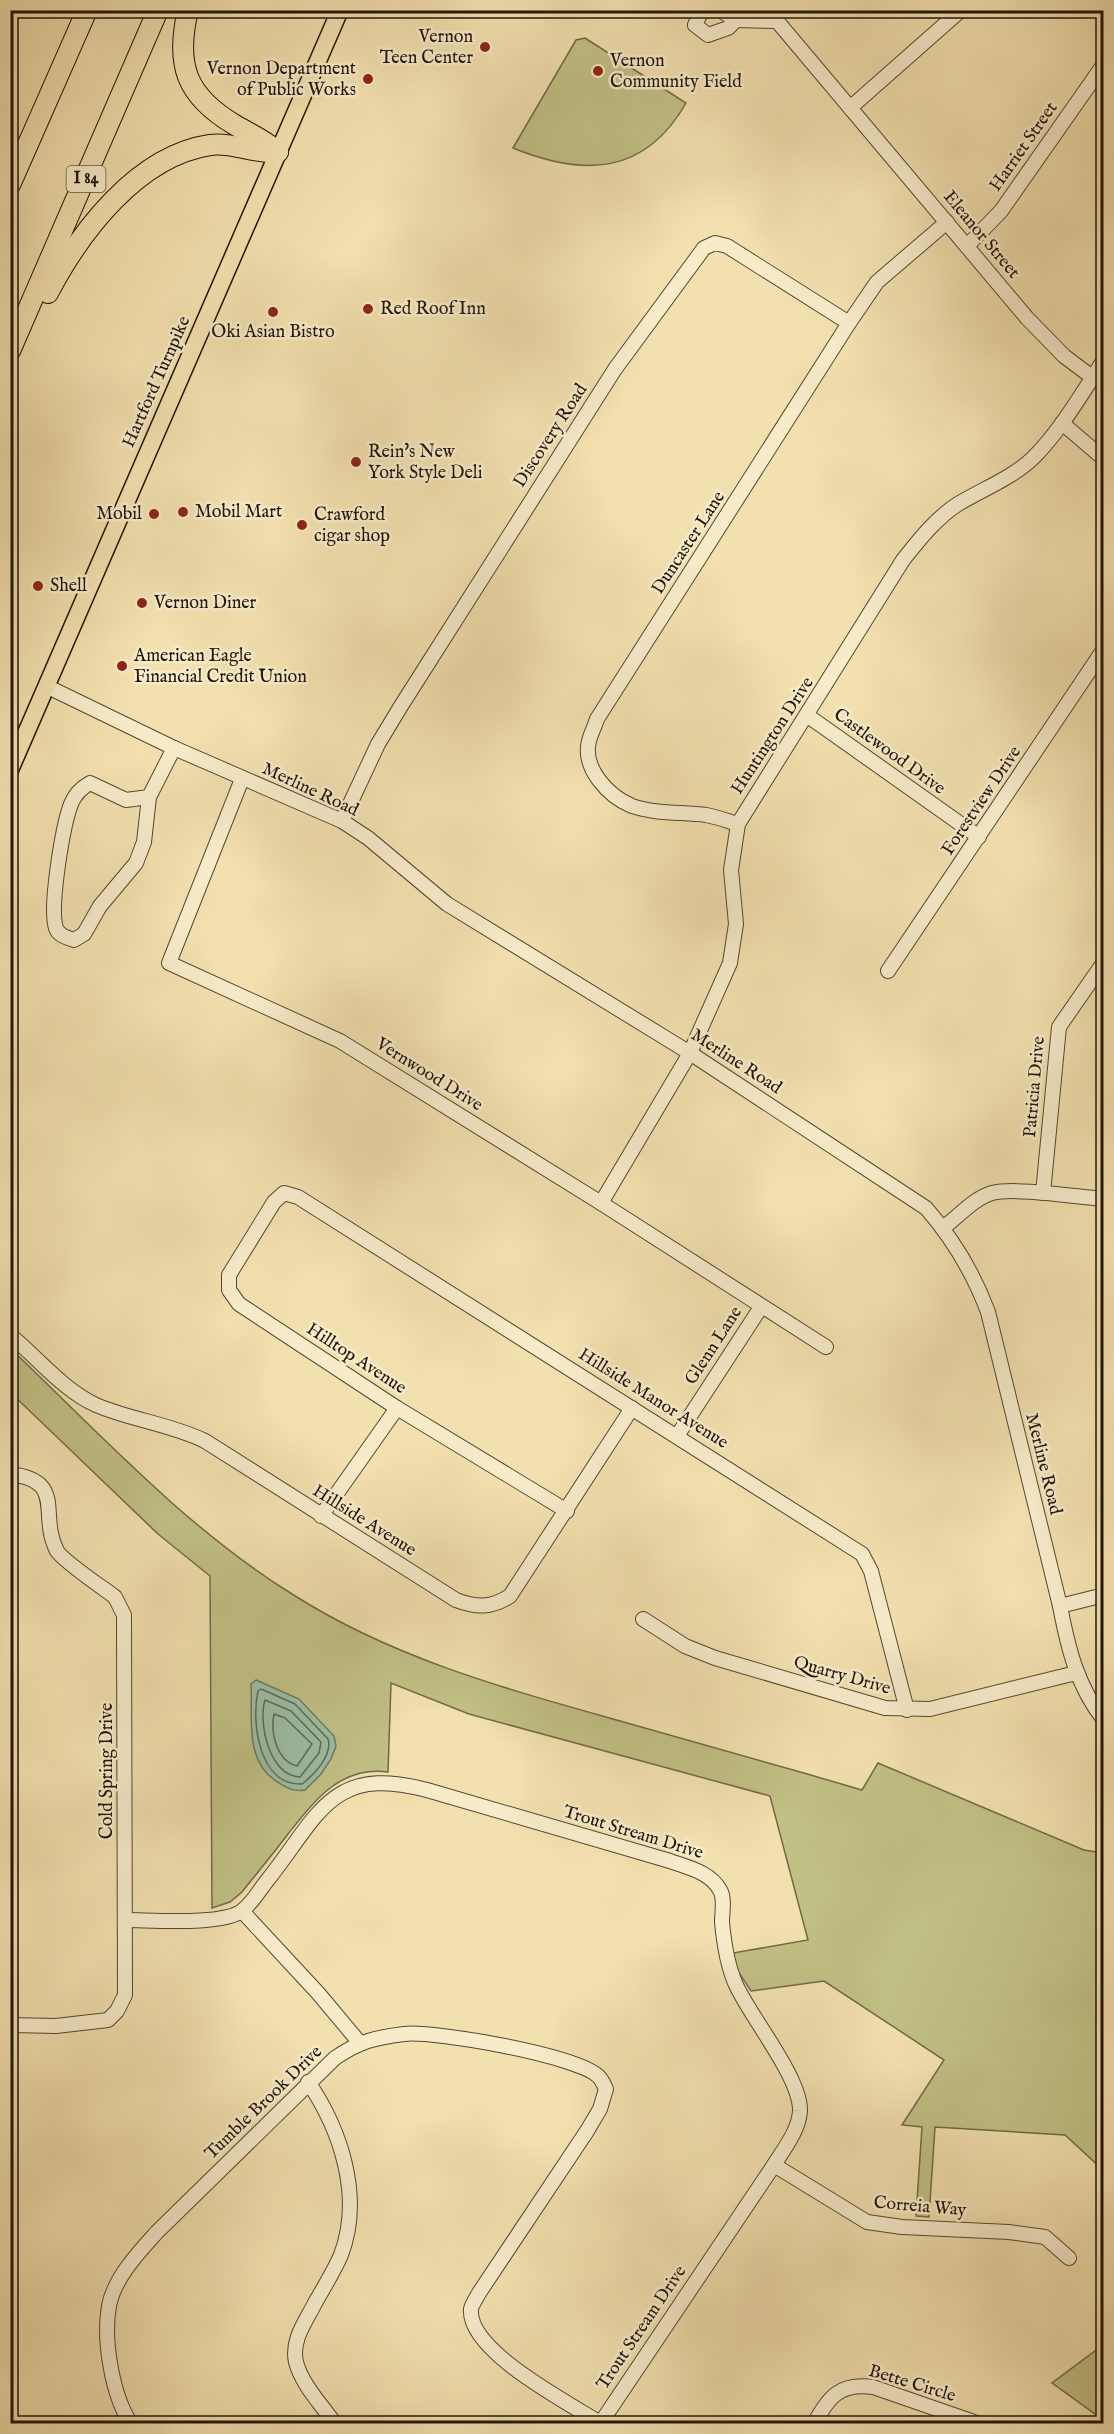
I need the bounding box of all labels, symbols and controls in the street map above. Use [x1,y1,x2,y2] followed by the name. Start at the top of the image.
[380,26,473,70] place label: Vernon Teen Center
[478,40,492,54] marker: Vernon Teen Center
[609,50,742,94] place label: Vernon Community Field
[206,58,356,102] place label: Vernon Department of Public Works
[591,64,605,78] marker: Vernon Community Field
[361,72,375,86] marker: Vernon Department of Public Works
[985,98,1063,196] street label: Harriet Street
[66,166,106,192] road number: I 84
[938,186,1024,284] street label: Eleanor Street
[380,298,486,321] place label: Red Roof Inn
[361,302,375,316] marker: Red Roof Inn
[266,305,280,319] marker: Oki Asian Bistro
[118,313,196,451] street label: Hartford Turnpike
[211,321,335,344] place label: Oki Asian Bistro
[509,379,593,492] street label: Discovery Road
[368,441,483,485] place label: Rein's New York Style Deli
[349,455,363,469] marker: Rein's New York Style Deli
[647,487,731,599] street label: Duncaster Lane
[195,501,282,524] place label: Mobil Mart
[96,503,142,526] place label: Mobil
[314,504,390,548] place label: Crawford cigar shop
[176,505,190,519] marker: Mobil Mart
[147,507,161,521] marker: Mobil
[295,518,309,532] marker: Crawford cigar shop
[50,575,87,598] place label: Shell
[31,579,45,593] marker: Shell
[153,592,257,615] place label: Vernon Diner
[135,596,149,610] marker: Vernon Diner
[133,645,307,689] place label: American Eagle Financial Credit Union
[115,659,129,673] marker: American Eagle Financial Credit Union
[726,673,820,799] street label: Huntington Drive
[829,704,949,800] street label: Castlewood Drive
[937,742,1027,860] street label: Forestview Drive
[258,758,362,823] street label: Merline Road
[686,1024,786,1100] street label: Merline Road
[370,1032,487,1117] street label: Vernwood Drive
[1019,1035,1051,1139] street label: Patricia Drive
[680,1302,748,1390] street label: Glenn Lane
[302,1318,410,1400] street label: Hilltop Avenue
[574,1344,732,1454] street label: Hillside Manor Avenue
[1019,1411,1067,1518] street label: Merline Road
[308,1480,420,1562] street label: Hillside Avenue
[791,1651,893,1701] street label: Quarry Drive
[96,1703,119,1839] street label: Cold Spring Drive
[560,1801,706,1865] street label: Trout Stream Drive
[200,2041,328,2165] street label: Tumble Brook Drive
[873,2191,967,2223] street label: Correia Way
[592,2261,692,2395] street label: Trout Stream Drive
[866,2360,958,2408] street label: Bette Circle

